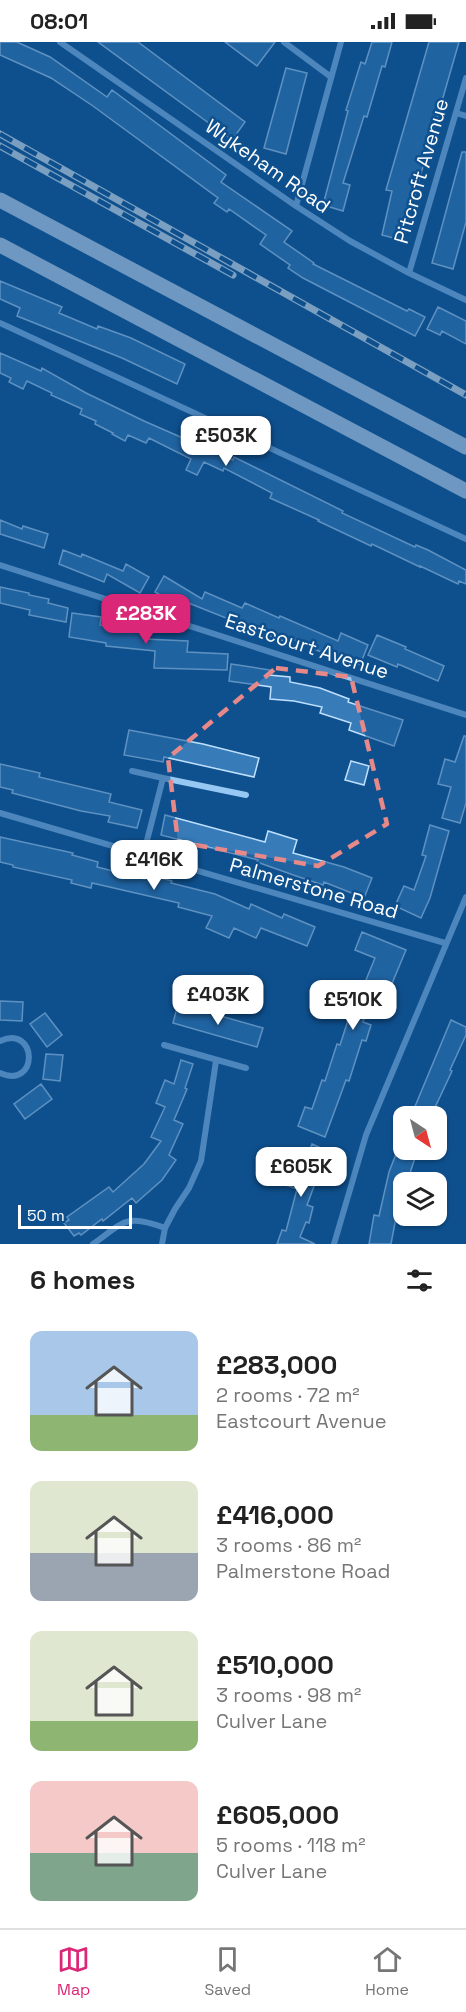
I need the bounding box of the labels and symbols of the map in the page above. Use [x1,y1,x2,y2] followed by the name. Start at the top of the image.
[388,95,454,247] street label: Pitcroft Avenue
[200,113,336,219] street label: Wykeham Road
[184,416,268,467] pin: £503K
[104,594,188,645] pin: £283K
[222,607,392,685] street label: Eastcourt Avenue
[112,840,196,891] pin: £416K
[227,851,401,925] street label: Palmerstone Road
[176,975,260,1026] pin: £403K
[311,980,395,1031] pin: £510K
[393,1106,447,1160] north arrow
[259,1147,343,1198] pin: £605K
[18,1202,132,1230] scale bar

